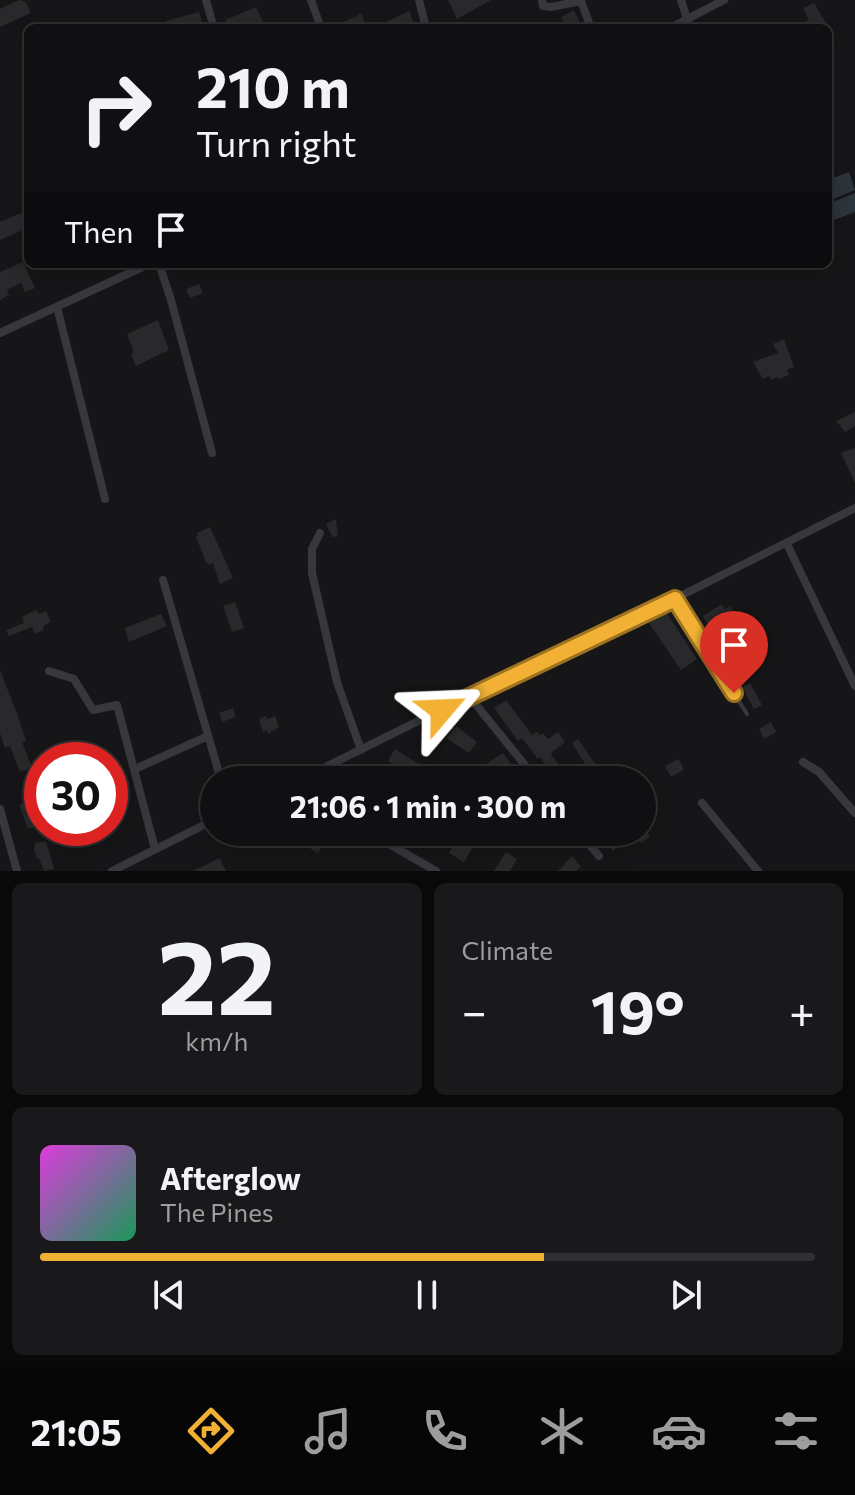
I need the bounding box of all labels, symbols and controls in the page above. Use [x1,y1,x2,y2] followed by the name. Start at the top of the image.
[196,51,350,120] text: 210 m
[64,56,168,160] icon: right
[196,120,357,164] text: Turn right
[149,208,193,252] icon: arrive
[64,212,133,249] text: Then
[700,611,768,693] pin
[712,623,756,667] icon: arrive
[400,668,484,752] position arrow
[24,742,128,846] speed limit sign: 30
[290,787,566,824] text: 21:06 · 1 min · 300 m
[158,909,276,1036] text: 22
[462,934,553,965] text: Climate
[591,973,685,1046] text: 19°
[462,983,487,1037] text: −
[789,983,815,1037] text: +
[185,1025,248,1056] text: km/h
[160,1159,301,1196] text: Afterglow
[160,1196,274,1227] text: The Pines
[147,1273,191,1317] icon: previous
[405,1273,449,1317] icon: pause
[664,1273,708,1317] icon: next
[183,1403,239,1459] icon: directions
[300,1403,356,1459] icon: music
[417,1403,473,1459] icon: phone
[534,1403,590,1459] icon: climate
[651,1403,707,1459] icon: car
[768,1403,824,1459] icon: filters
[31,1409,122,1453] text: 21:05

